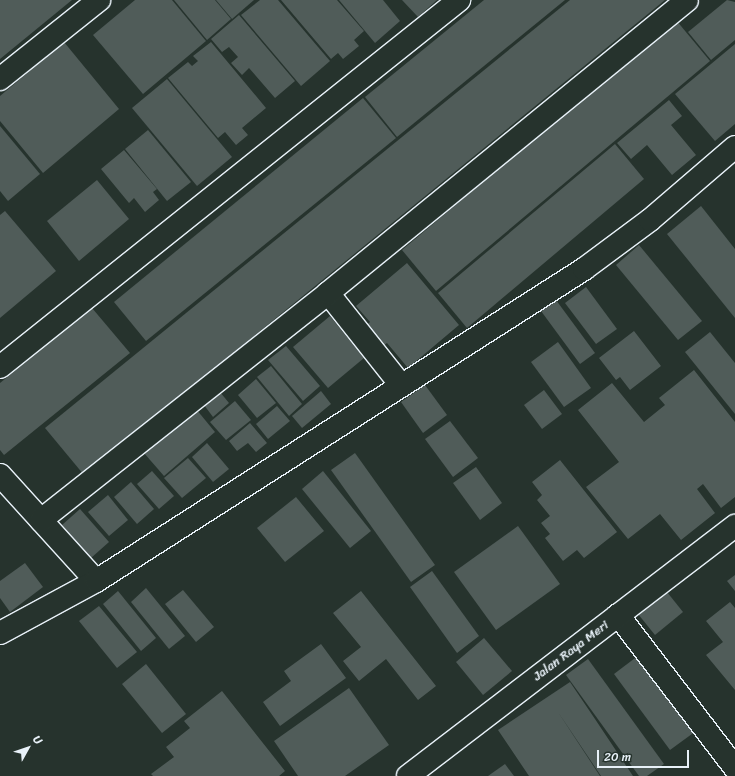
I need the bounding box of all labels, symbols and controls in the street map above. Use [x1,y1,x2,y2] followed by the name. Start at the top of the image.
[530,618,612,684] street label: Jalan Raya Meri
[8,728,48,768] north arrow
[28,731,47,749] text: U
[599,742,691,768] scale bar
[604,746,631,768] text: 20 m

